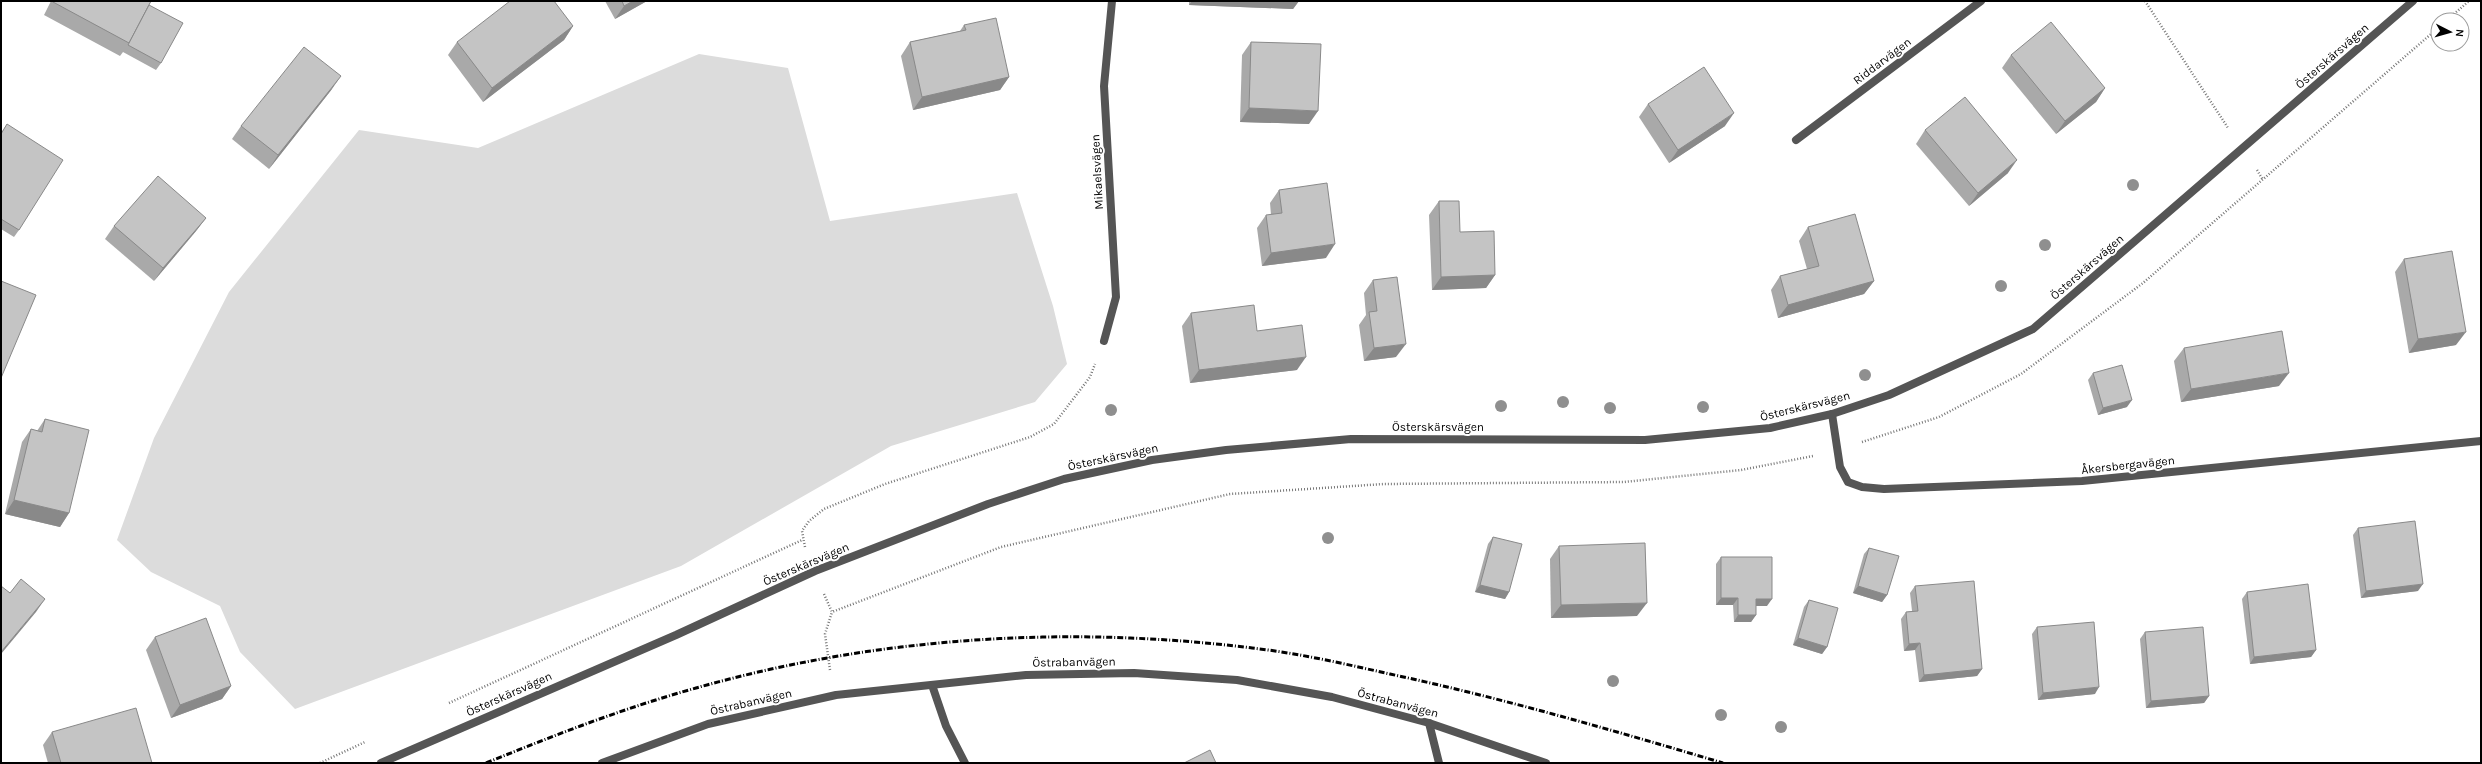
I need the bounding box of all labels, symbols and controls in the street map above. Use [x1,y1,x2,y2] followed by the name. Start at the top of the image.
[2430,12,2470,52] north arrow
[2293,20,2371,92] street label: Österskärsvägen
[2453,28,2466,38] text: N
[1850,35,1914,87] street label: Riddarvägen
[1088,134,1106,210] street label: Mikaelsvägen
[2048,231,2126,303] street label: Österskärsvägen
[1759,388,1851,424] street label: Österskärsvägen
[1392,420,1484,434] street label: Österskärsvägen
[1066,441,1160,473] street label: Österskärsvägen
[2080,453,2176,477] street label: Åkersbergavägen
[761,540,851,588] street label: Österskärsvägen
[1032,654,1116,670] street label: Östrabanvägen
[464,669,554,719] street label: Österskärsvägen
[1356,685,1440,721] street label: Östrabanvägen
[709,686,793,718] street label: Östrabanvägen

